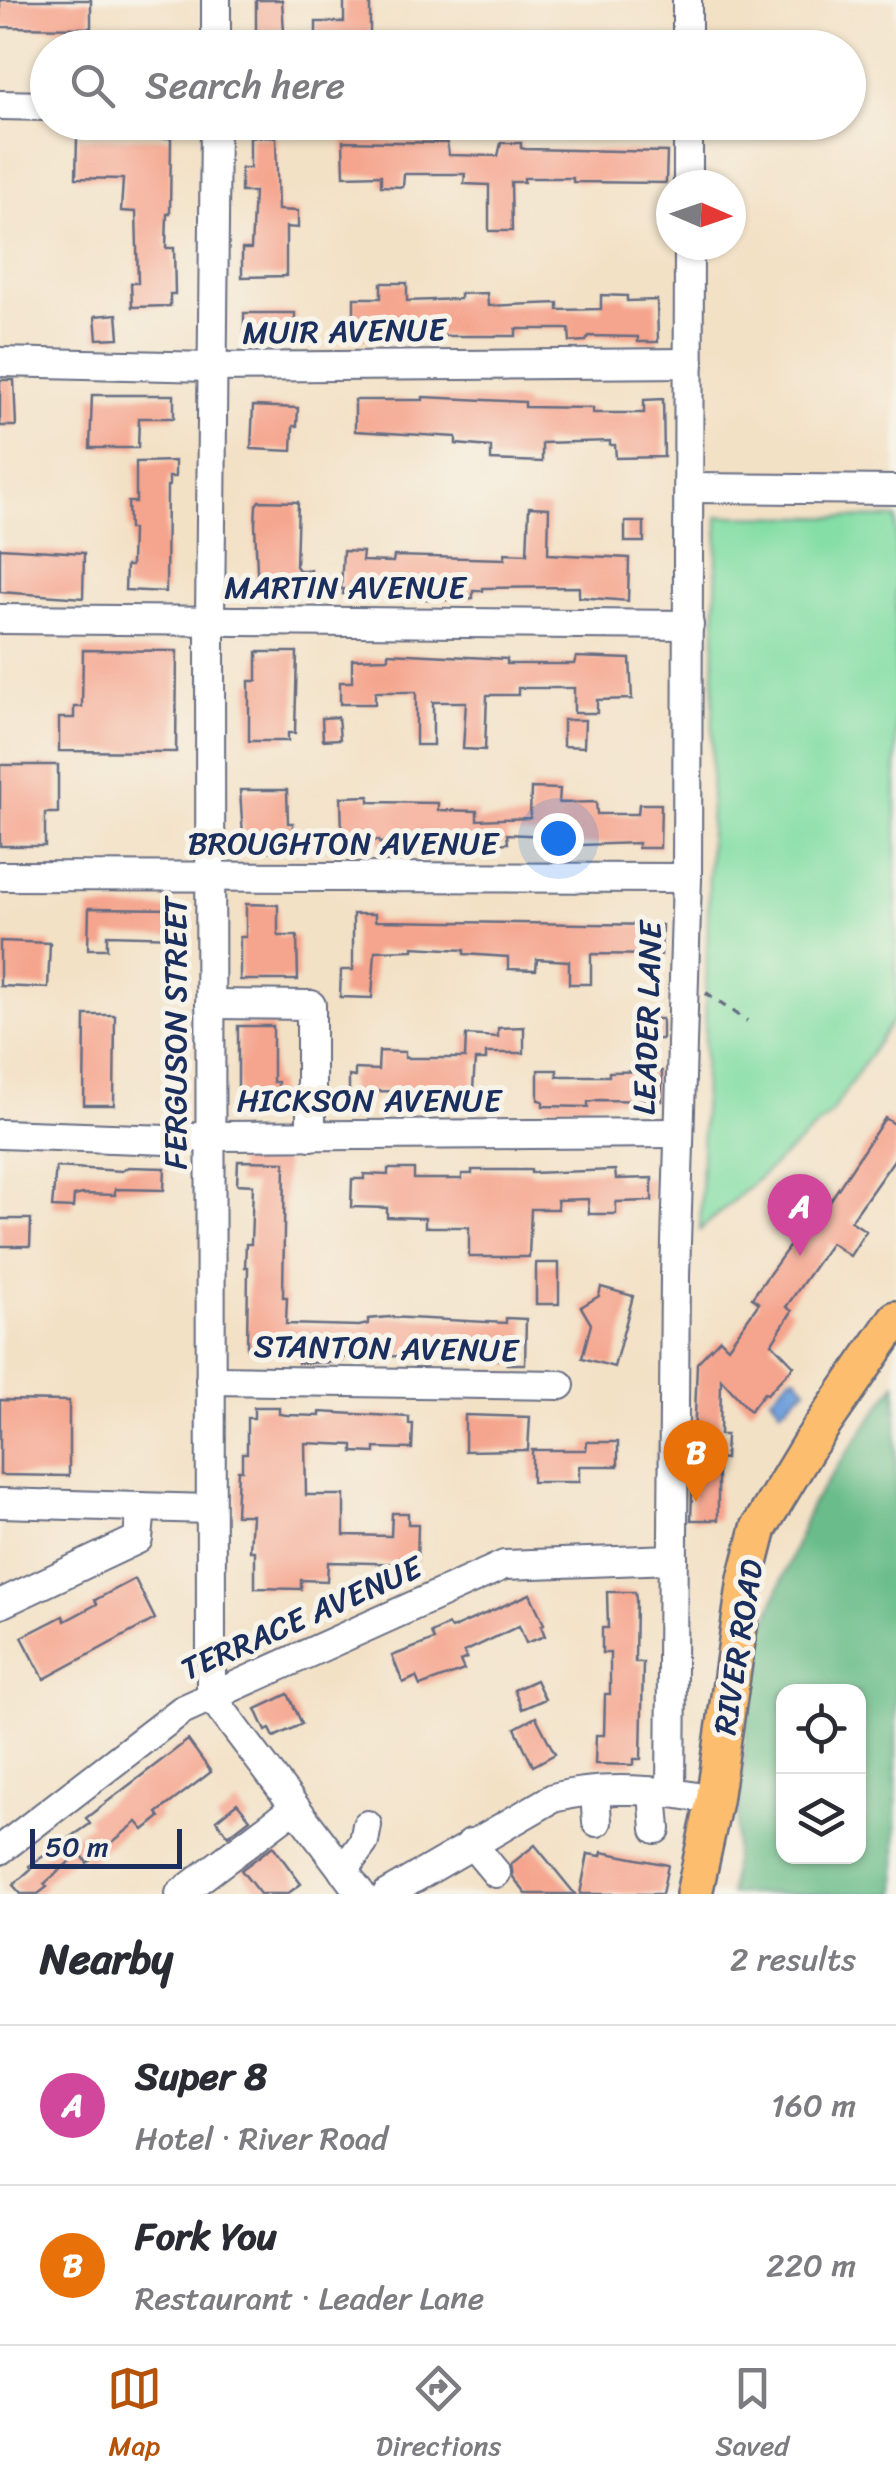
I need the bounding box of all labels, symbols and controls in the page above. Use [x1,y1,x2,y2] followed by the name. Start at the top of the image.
[30,30,866,140] search box
[145,52,345,119] text: Search here
[65,58,120,113] icon: search
[656,170,746,260] north arrow
[242,301,448,362] street label: MUIR AVENUE
[224,559,468,616] street label: MARTIN AVENUE
[533,813,584,864] your location
[188,815,501,872] street label: BROUGHTON AVENUE
[147,894,204,1169] street label: FERGUSON STREET
[616,918,679,1116] street label: LEADER LANE
[237,1072,504,1129] street label: HICKSON AVENUE
[768,1174,832,1256] pin: A
[253,1318,521,1379] street label: STANTON AVENUE
[664,1420,728,1502] pin: B
[171,1539,433,1697] street label: TERRACE AVENUE
[697,1555,780,1739] street label: RIVER ROAD
[776,1684,866,1864] map controls
[776,1684,866,1774] button: locate
[776,1774,866,1864] button: layers
[45,1822,109,1871] text: 50 m
[30,1824,182,1868] scale bar
[40,1922,173,1996] text: Nearby
[730,1931,856,1988] text: 2 results
[135,2043,267,2110] text: Super 8
[62,2077,83,2134] text: A
[771,2077,856,2134] text: 160 m
[135,2110,388,2167] text: Hotel · River Road
[135,2203,277,2270] text: Fork You
[62,2237,83,2294] text: B
[766,2237,856,2294] text: 220 m
[135,2270,484,2327] text: Restaurant · Leader Lane
[107,2361,162,2470] tab: Map
[376,2361,501,2470] tab: Directions
[715,2361,789,2470] tab: Saved

